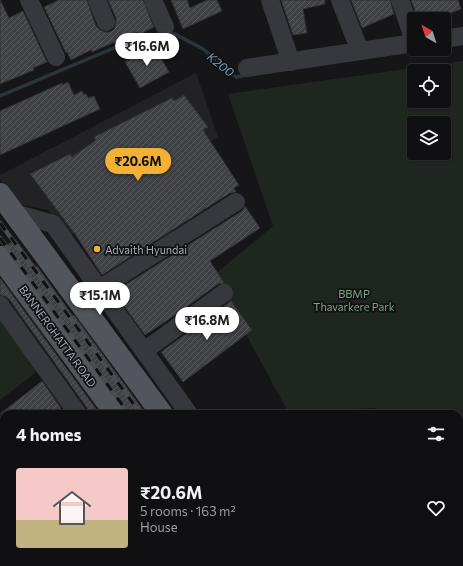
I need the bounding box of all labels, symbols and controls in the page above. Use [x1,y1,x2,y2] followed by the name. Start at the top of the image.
[407,12,451,56] north arrow
[407,12,451,160] map controls
[114,33,180,67] pin: ₹16.6M
[124,38,170,54] text: ₹16.6M
[205,49,237,79] water label: K200
[407,64,451,108] button: locate
[407,116,451,160] button: layers
[105,148,171,182] pin: ₹20.6M
[114,153,162,169] text: ₹20.6M
[105,243,187,256] place label: Advaith Hyundai
[92,244,102,254] marker: Advaith Hyundai
[67,282,133,316] pin: ₹15.1M
[17,283,99,389] street label: BANNERGHATTA ROAD
[79,287,121,303] text: ₹15.1M
[313,287,395,313] park label: BBMP Thavarkere Park
[174,307,240,341] pin: ₹16.8M
[184,312,230,328] text: ₹16.8M
[425,423,447,445] icon: filters
[16,424,81,445] text: 4 homes
[140,482,202,503] text: ₹20.6M
[48,484,96,532] icon: home
[425,497,447,519] icon: heart
[140,503,236,519] text: 5 rooms · 163 m²
[140,519,178,535] text: House

